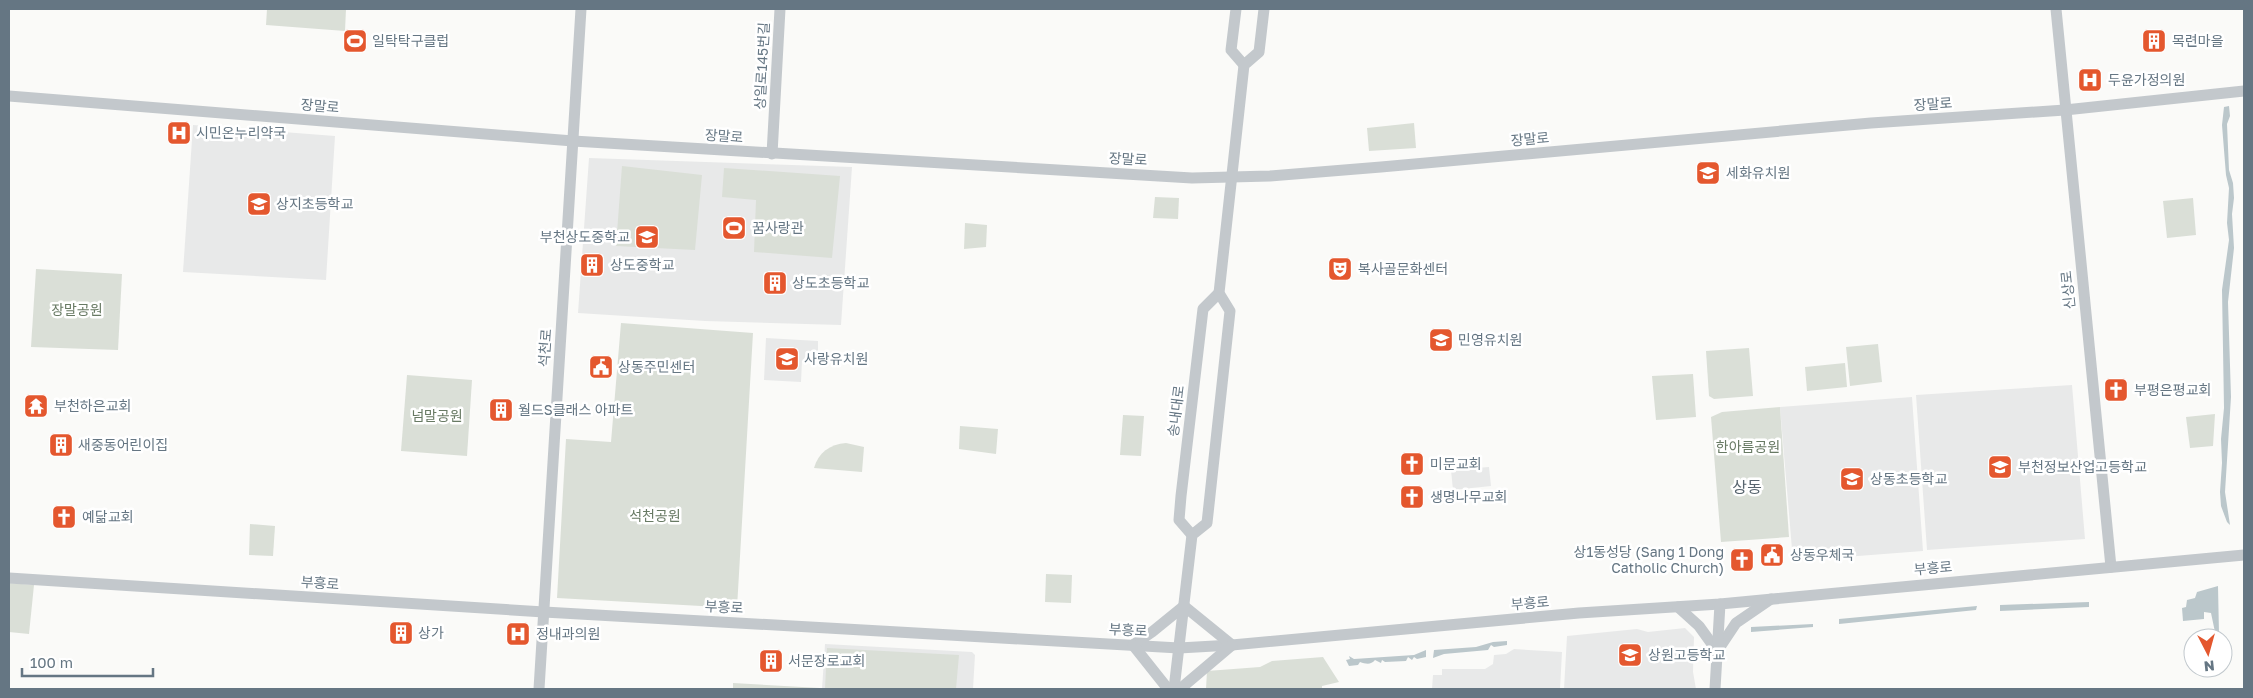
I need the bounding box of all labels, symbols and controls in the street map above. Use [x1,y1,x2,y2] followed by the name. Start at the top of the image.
[751,22,772,110] street label: 상일로145번길
[342,28,368,54] sports icon: 일탁탁구클럽
[2141,28,2167,54] building icon: 목련마을
[372,32,449,49] place label: 일탁탁구클럽
[2172,32,2224,49] place label: 목련마을
[2077,67,2103,93] hospital icon: 두윤가정의원
[2108,71,2185,88] place label: 두윤가정의원
[1913,94,1953,113] street label: 장말로
[300,95,340,116] street label: 장말로
[166,120,192,146] hospital icon: 시민온누리약국
[196,124,286,141] place label: 시민온누리약국
[704,126,744,145] street label: 장말로
[1510,128,1550,149] street label: 장말로
[1108,149,1148,168] street label: 장말로
[1695,160,1721,186] school or university icon: 세화유치원
[1726,164,1790,181] place label: 세화유치원
[246,191,272,217] school or university icon: 상지초등학교
[276,195,353,212] place label: 상지초등학교
[721,215,747,241] sports icon: 꿈사랑관
[752,219,804,236] place label: 꿈사랑관
[634,224,660,250] school or university icon: 부천상도중학교
[540,228,630,245] place label: 부천상도중학교
[579,252,605,278] building icon: 상도중학교
[610,256,675,273] place label: 상도중학교
[1327,256,1353,282] theatre icon: 복사골문화센터
[1358,260,1448,277] place label: 복사골문화센터
[762,270,788,296] building icon: 상도초등학교
[2057,270,2078,310] street label: 신상로
[792,274,869,291] place label: 상도초등학교
[51,301,103,318] park label: 장말공원
[1428,327,1454,353] school or university icon: 민영유치원
[535,328,554,368] street label: 석천로
[1458,331,1522,348] place label: 민영유치원
[774,346,800,372] school or university icon: 사랑유치원
[804,350,868,367] place label: 사랑유치원
[588,354,614,380] public building icon: 상동주민센터
[618,358,695,375] place label: 상동주민센터
[2103,377,2129,403] church icon: 부평은평교회
[2134,381,2211,398] place label: 부평은평교회
[1164,384,1187,438] street label: 송내대로
[23,393,49,419] temple icon: 부천하은교회
[54,397,131,414] place label: 부천하은교회
[488,397,514,423] building icon: 월드S클래스 아파트
[518,401,634,418] place label: 월드S클래스 아파트
[411,407,463,424] park label: 넘말공원
[48,432,74,458] building icon: 새중동어린이집
[78,436,168,453] place label: 새중동어린이집
[1716,438,1780,455] park label: 한아름공원
[1399,451,1425,477] church icon: 미문교회
[1987,454,2013,480] school or university icon: 부천정보산업고등학교
[1430,455,1482,472] place label: 미문교회
[2018,458,2147,475] place label: 부천정보산업고등학교
[1839,466,1865,492] school or university icon: 상동초등학교
[1870,470,1947,487] place label: 상동초등학교
[1732,477,1762,497] district label: 상동
[1399,484,1425,510] church icon: 생명나무교회
[1430,488,1507,505] place label: 생명나무교회
[51,504,77,530] church icon: 예닮교회
[629,507,681,524] park label: 석천공원
[82,508,134,525] place label: 예닮교회
[1759,542,1785,568] public building icon: 상동우체국
[1574,543,1724,576] place label: 상1동성당 (Sang 1 Dong Catholic Church)
[1790,546,1855,563] place label: 상동우체국
[1729,547,1755,573] church icon: 상1동성당 (Sang 1 Dong Catholic Church)
[1913,557,1953,578] street label: 부흥로
[300,573,340,592] street label: 부흥로
[1510,592,1550,613] street label: 부흥로
[704,597,744,616] street label: 부흥로
[388,620,414,646] building icon: 상가
[1108,620,1148,639] street label: 부흥로
[505,621,531,647] hospital icon: 정내과의원
[418,624,444,641] place label: 상가
[536,625,600,642] place label: 정내과의원
[2183,628,2233,678] north arrow
[1617,642,1643,668] school or university icon: 상원고등학교
[22,646,154,678] scale bar
[1648,646,1725,663] place label: 상원고등학교
[758,648,784,674] building icon: 서문장로교회
[788,652,865,669] place label: 서문장로교회
[30,653,73,671] text: 100 m
[2203,657,2216,675] text: N

